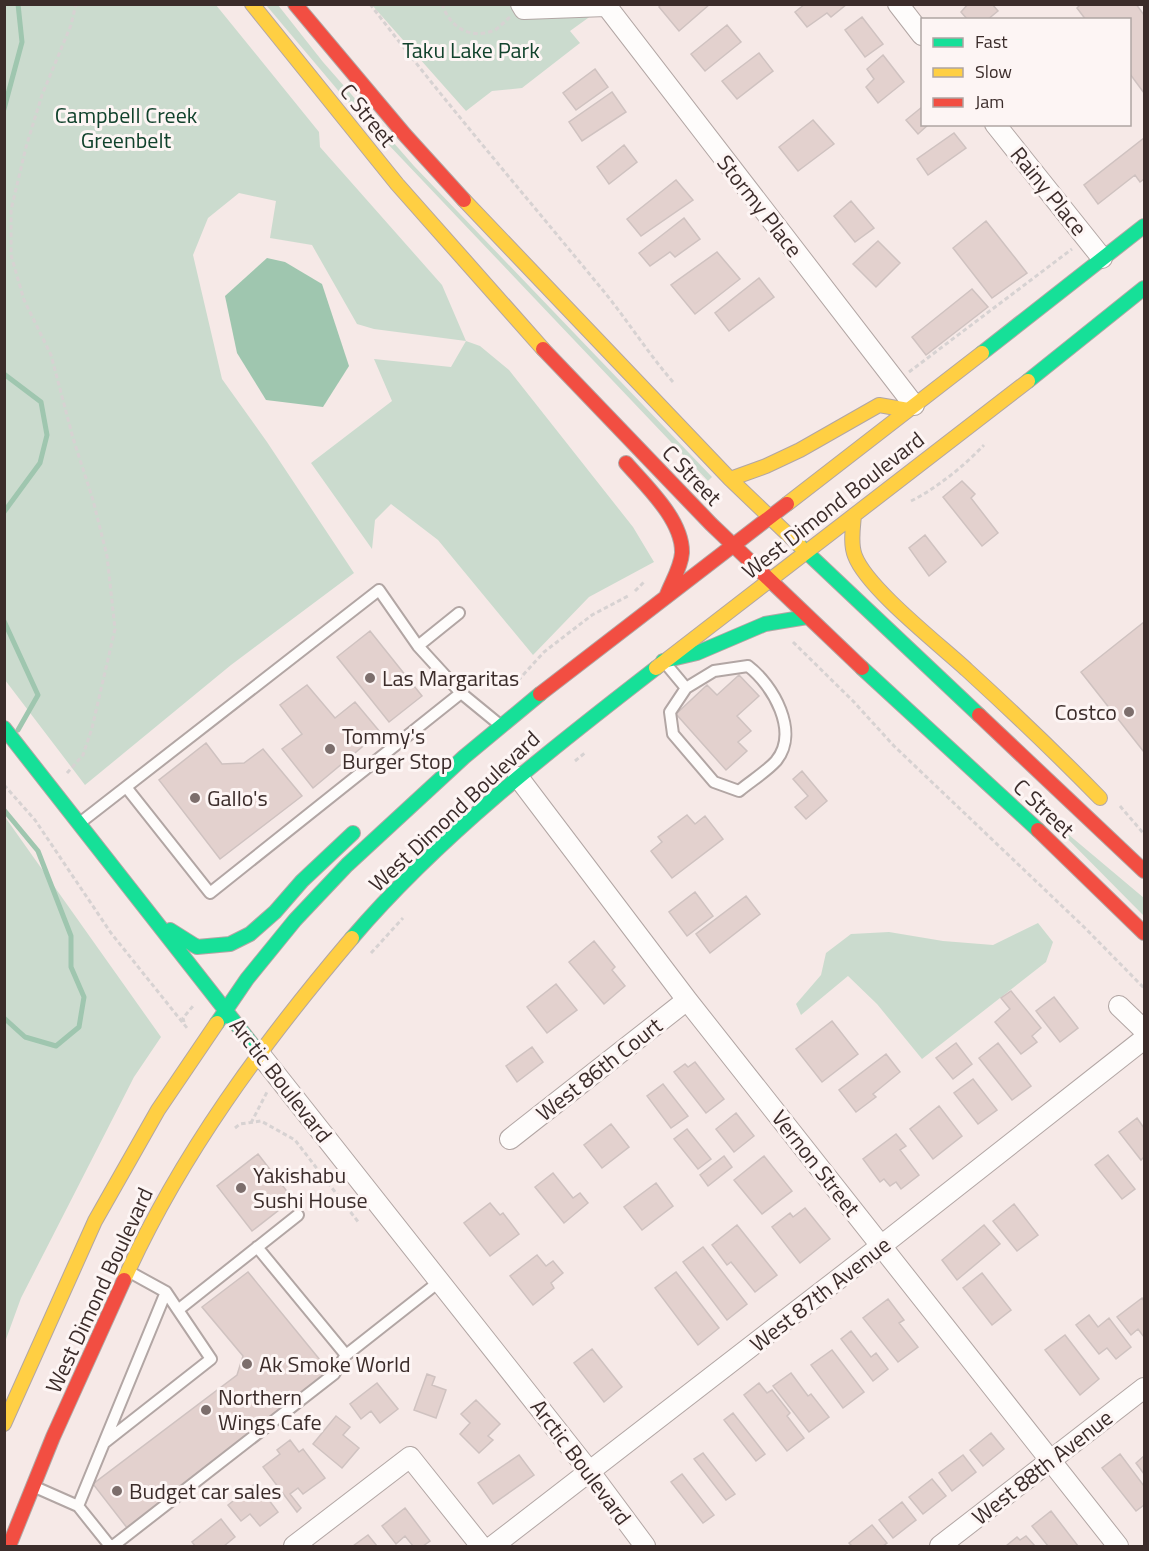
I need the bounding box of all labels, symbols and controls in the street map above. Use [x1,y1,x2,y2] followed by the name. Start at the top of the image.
[921,18,1131,126] legend
[975,28,1008,55] text: Fast
[402,33,540,67] park label: Taku Lake Park
[975,58,1012,85] text: Slow
[332,76,405,154] street label: C Street
[975,88,1004,115] text: Jam
[55,98,198,157] park label: Campbell Creek Greenbelt
[1002,139,1096,243] street label: Rainy Place
[709,147,811,265] street label: Stormy Place
[734,423,932,587] street label: West Dimond Boulevard
[654,437,730,513] street label: C Street
[382,661,519,695] place label: Las Margaritas
[363,671,377,685] marker: Las Margaritas
[1055,695,1117,729] place label: Costco
[1122,705,1136,719] marker: Costco
[342,719,452,778] place label: Tommy's Burger Stop
[361,722,547,900] street label: West Dimond Boulevard
[323,742,337,756] marker: Tommy's Burger Stop
[1006,770,1083,846] street label: C Street
[207,781,268,815] place label: Gallo's
[188,791,202,805] marker: Gallo's
[529,1009,670,1129] street label: West 86th Court
[221,1010,341,1150] street label: Arctic Boulevard
[763,1102,869,1224] street label: Vernon Street
[253,1158,368,1217] place label: Yakishabu Sushi House
[234,1181,248,1195] marker: Yakishabu Sushi House
[36,1182,162,1398] street label: West Dimond Boulevard
[742,1228,898,1360] street label: West 87th Avenue
[259,1347,411,1381] place label: Ak Smoke World
[240,1357,254,1371] marker: Ak Smoke World
[218,1380,322,1439] place label: Northern Wings Cafe
[522,1392,640,1532] street label: Arctic Boulevard
[964,1401,1120,1533] street label: West 88th Avenue
[199,1403,213,1417] marker: Northern Wings Cafe
[129,1474,282,1508] place label: Budget car sales
[110,1484,124,1498] marker: Budget car sales

